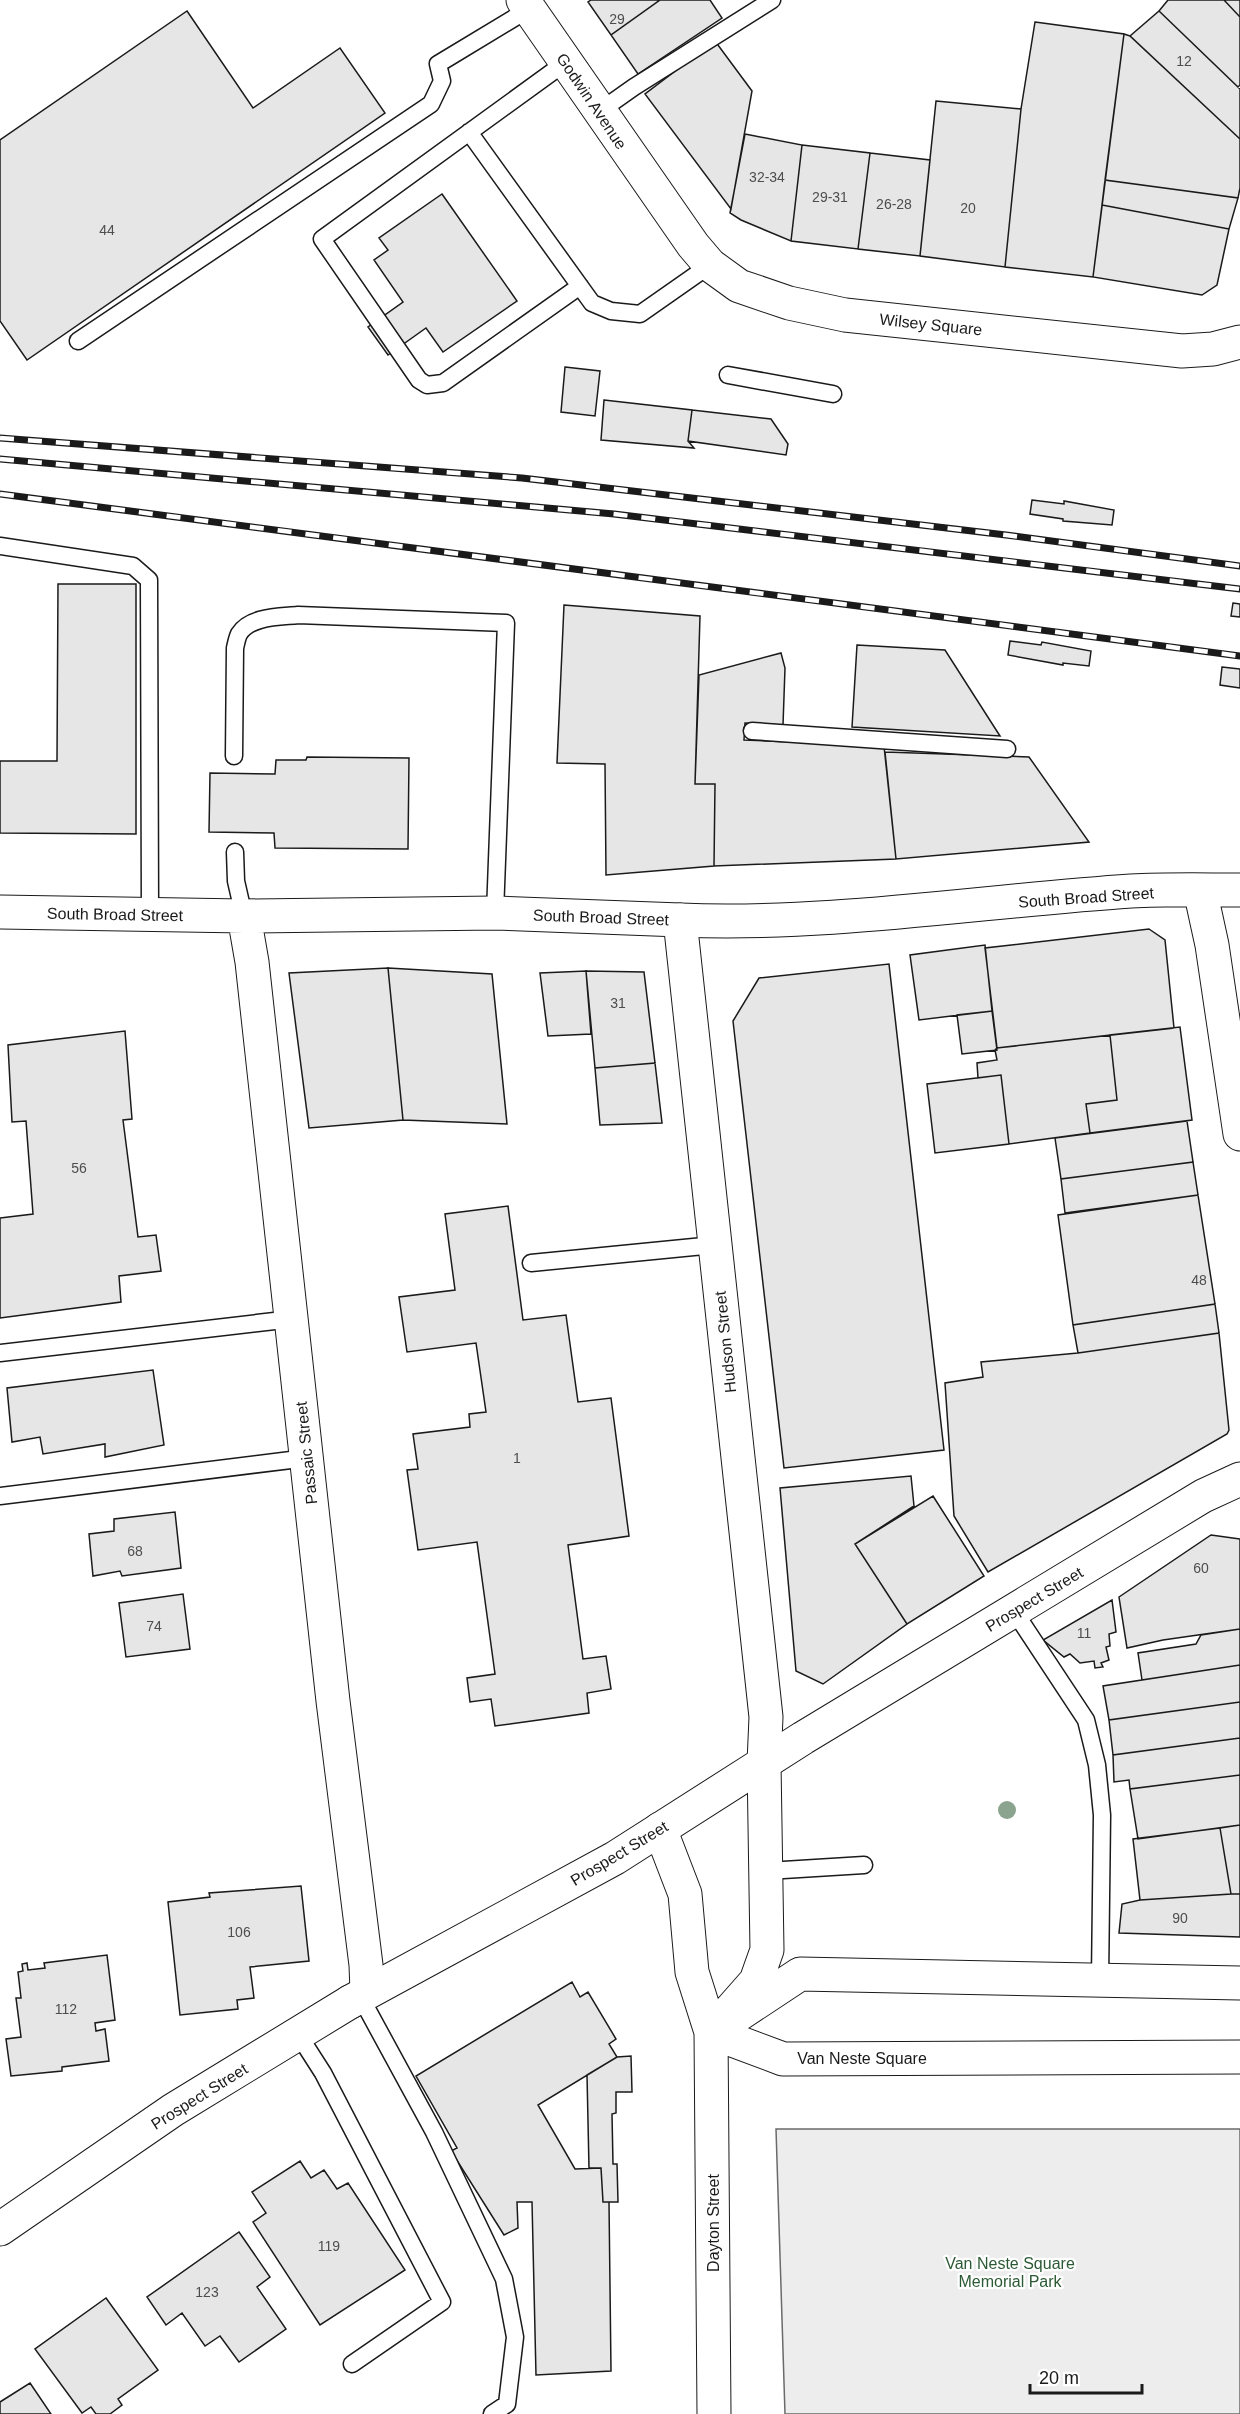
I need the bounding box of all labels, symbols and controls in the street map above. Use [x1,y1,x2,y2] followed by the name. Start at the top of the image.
[609,11,625,27] house number: 29
[553,50,630,152] street label: Godwin Avenue
[1176,53,1192,69] house number: 12
[749,169,785,185] house number: 32-34
[812,189,848,205] house number: 29-31
[876,196,912,212] house number: 26-28
[960,200,976,216] house number: 20
[99,222,115,238] house number: 44
[879,311,983,338] street label: Wilsey Square
[1018,884,1155,911] street label: South Broad Street
[47,905,184,924] street label: South Broad Street
[533,907,670,928] street label: South Broad Street
[610,995,626,1011] house number: 31
[71,1160,87,1176] house number: 56
[1191,1272,1207,1288] house number: 48
[712,1290,739,1394] street label: Hudson Street
[293,1400,320,1505] street label: Passaic Street
[513,1450,521,1466] house number: 1
[127,1543,143,1559] house number: 68
[1193,1560,1209,1576] house number: 60
[983,1563,1086,1635] street label: Prospect Street
[146,1618,162,1634] house number: 74
[1077,1625,1091,1641] house number: 11
[568,1817,671,1889] street label: Prospect Street
[1172,1910,1188,1926] house number: 90
[227,1924,251,1940] house number: 106
[55,2001,77,2017] house number: 112
[797,2050,927,2067] street label: Van Neste Square
[148,2060,251,2133] street label: Prospect Street
[705,2174,722,2272] street label: Dayton Street
[318,2238,340,2254] house number: 119
[945,2255,1075,2290] park label: Van Neste Square Memorial Park
[195,2284,219,2300] house number: 123
[1030,2357,1142,2395] scale bar
[1039,2368,1079,2388] text: 20 m

